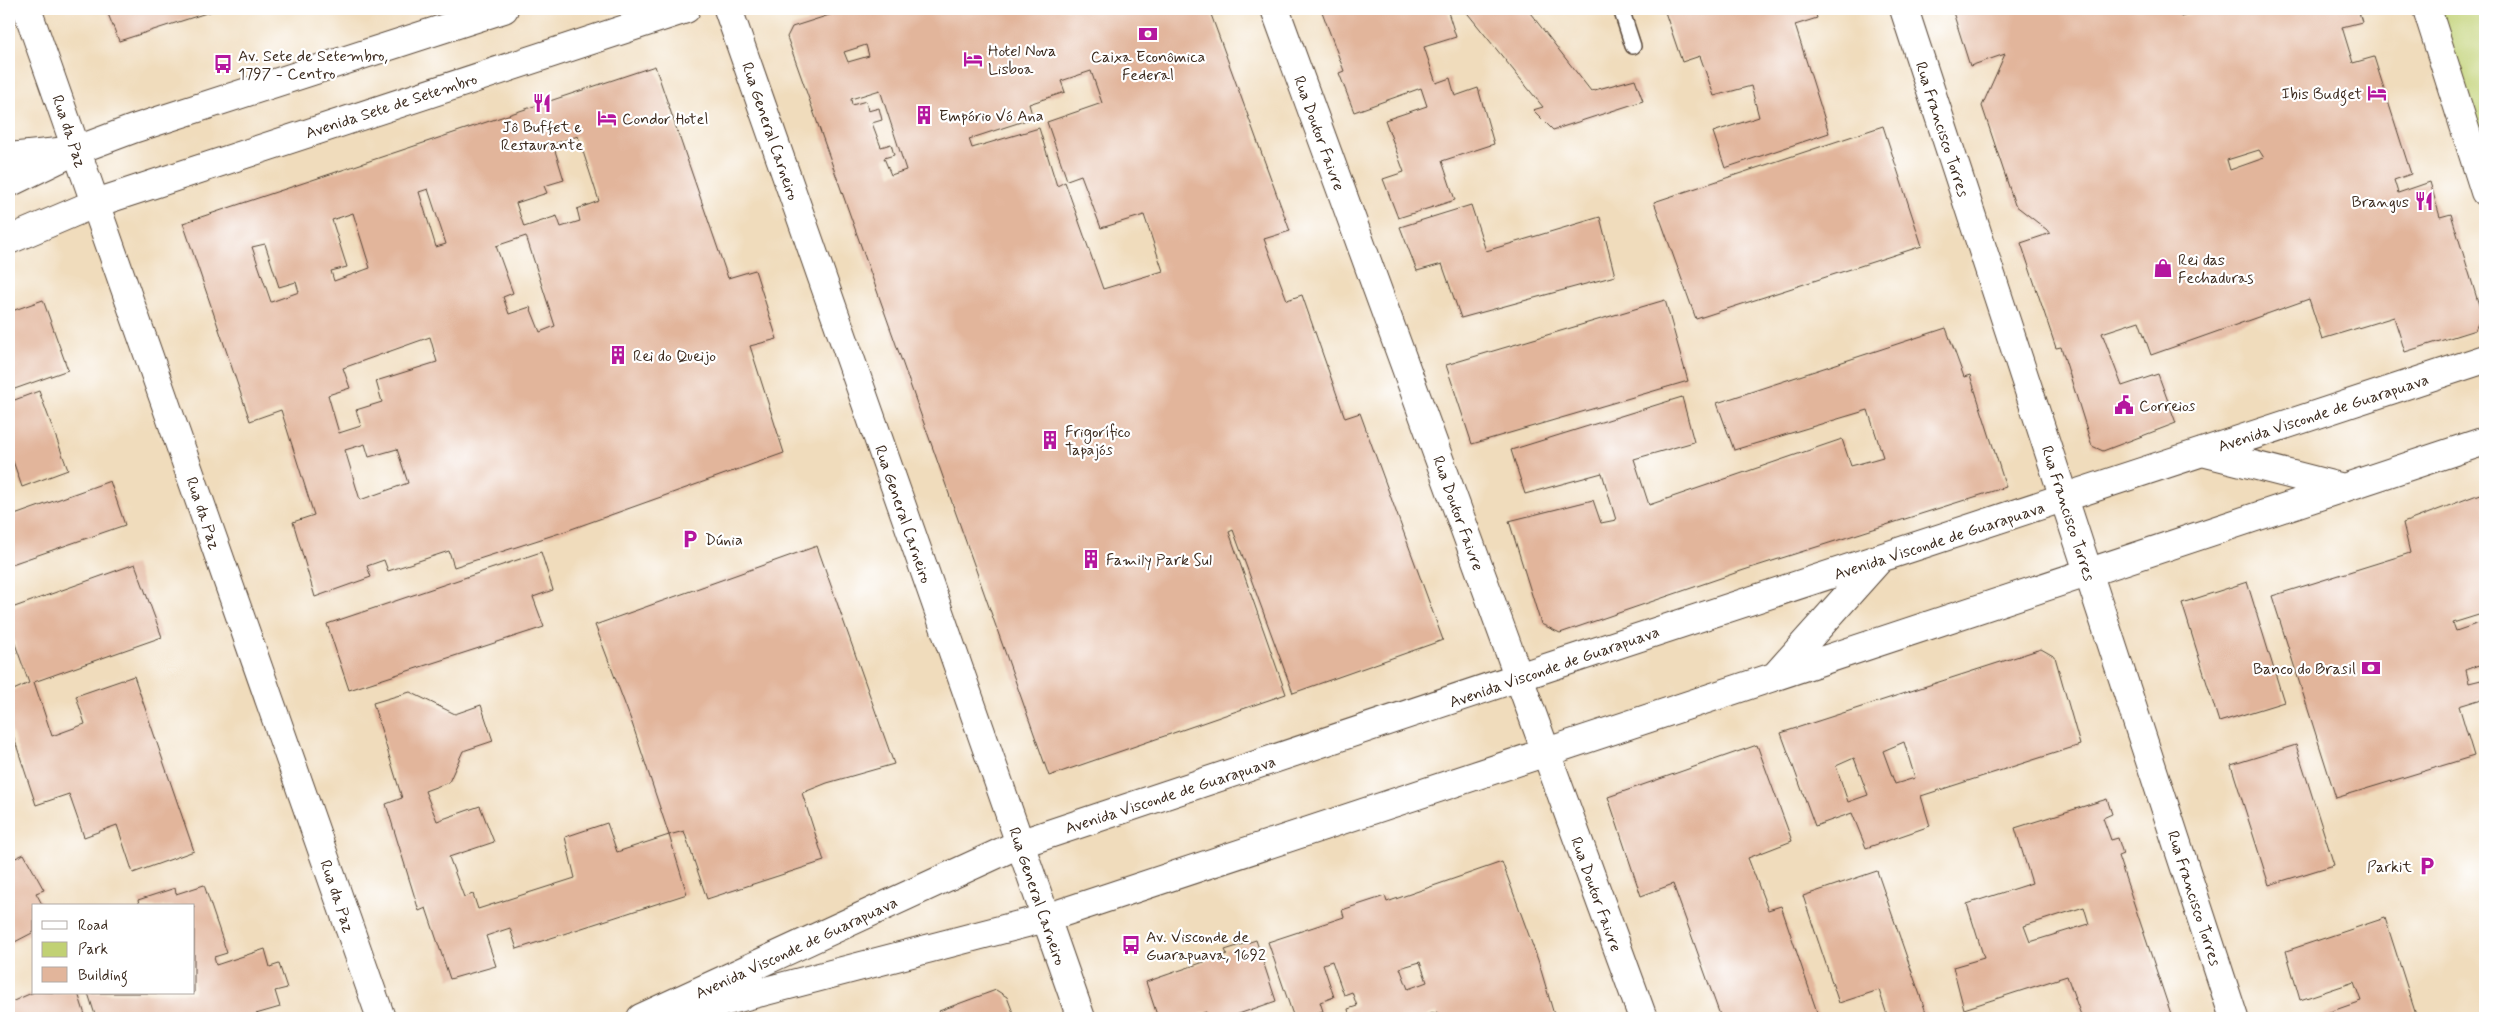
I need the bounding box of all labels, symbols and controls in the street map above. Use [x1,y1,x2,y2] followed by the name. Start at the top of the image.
[1137,23,1159,45] bank icon: Caixa Econômica Federal
[988,41,1056,80] place label: Hotel Nova Lisboa
[238,46,388,85] place label: Av. Sete de Setembro, 1797 - Centro
[1091,47,1206,86] place label: Caixa Econômica Federal
[962,48,984,70] hotel icon: Hotel Nova Lisboa
[212,53,234,75] bus stop icon: Av. Sete de Setembro, 1797 - Centro
[1910,59,1973,200] street label: Rua Francisco Torres
[736,60,803,203] street label: Rua General Carneiro
[303,69,480,144] street label: Avenida Sete de Setembro
[1288,73,1349,194] street label: Rua Doutor Faivre
[2366,82,2388,104] hotel icon: Ibis Budget
[2282,84,2362,106] place label: Ibis Budget
[46,92,91,171] street label: Rua da Paz
[531,92,553,114] restaurant icon: Jô Buffet e Restaurante
[913,104,935,126] building icon: Empório Vó Ana
[939,106,1044,127] place label: Empório Vó Ana
[596,107,618,129] hotel icon: Condor Hotel
[622,109,708,130] place label: Condor Hotel
[501,117,583,156] place label: Jô Buffet e Restaurante
[2413,190,2435,212] restaurant icon: Brangus
[2352,192,2409,213] place label: Brangus
[2178,250,2254,289] place label: Rei das Fechaduras
[2152,257,2174,279] shop icon: Rei das Fechaduras
[607,344,629,366] building icon: Rei do Queijo
[633,346,716,367] place label: Rei do Queijo
[2215,369,2432,458] street label: Avenida Visconde de Guarapuava
[2113,394,2135,416] public building icon: Correios
[2139,396,2195,417] place label: Correios
[1065,422,1131,461] place label: Frigorífico Tapajós
[1039,429,1061,451] building icon: Frigorífico Tapajós
[869,443,936,586] street label: Rua General Carneiro
[2036,443,2099,584] street label: Rua Francisco Torres
[1427,453,1488,574] street label: Rua Doutor Faivre
[180,474,225,553] street label: Rua da Paz
[1831,497,2048,586] street label: Avenida Visconde de Guarapuava
[679,528,701,550] parking icon: Dúnia
[705,530,743,551] place label: Dúnia
[1080,548,1102,570] building icon: Family Park Sul
[1106,550,1212,571] place label: Family Park Sul
[1447,622,1662,713] street label: Avenida Visconde de Guarapuava
[2360,657,2382,679] bank icon: Banco do Brasil
[2253,659,2356,680] place label: Banco do Brasil
[1062,751,1279,840] street label: Avenida Visconde de Guarapuava
[1003,825,1070,968] street label: Rua General Carneiro
[2162,828,2225,969] street label: Rua Francisco Torres
[1565,834,1626,955] street label: Rua Doutor Faivre
[2416,855,2438,877] parking icon: Parkit
[314,857,359,936] street label: Rua da Paz
[2367,857,2413,878] place label: Parkit
[692,892,901,1005] street label: Avenida Visconde de Guarapuava
[32,904,195,994] legend
[78,916,108,936] text: Road
[1146,927,1266,966] place label: Av. Visconde de Guarapuava, 1692
[1120,934,1142,956] bus stop icon: Av. Visconde de Guarapuava, 1692
[78,940,108,960] text: Park
[78,966,128,987] text: Building

